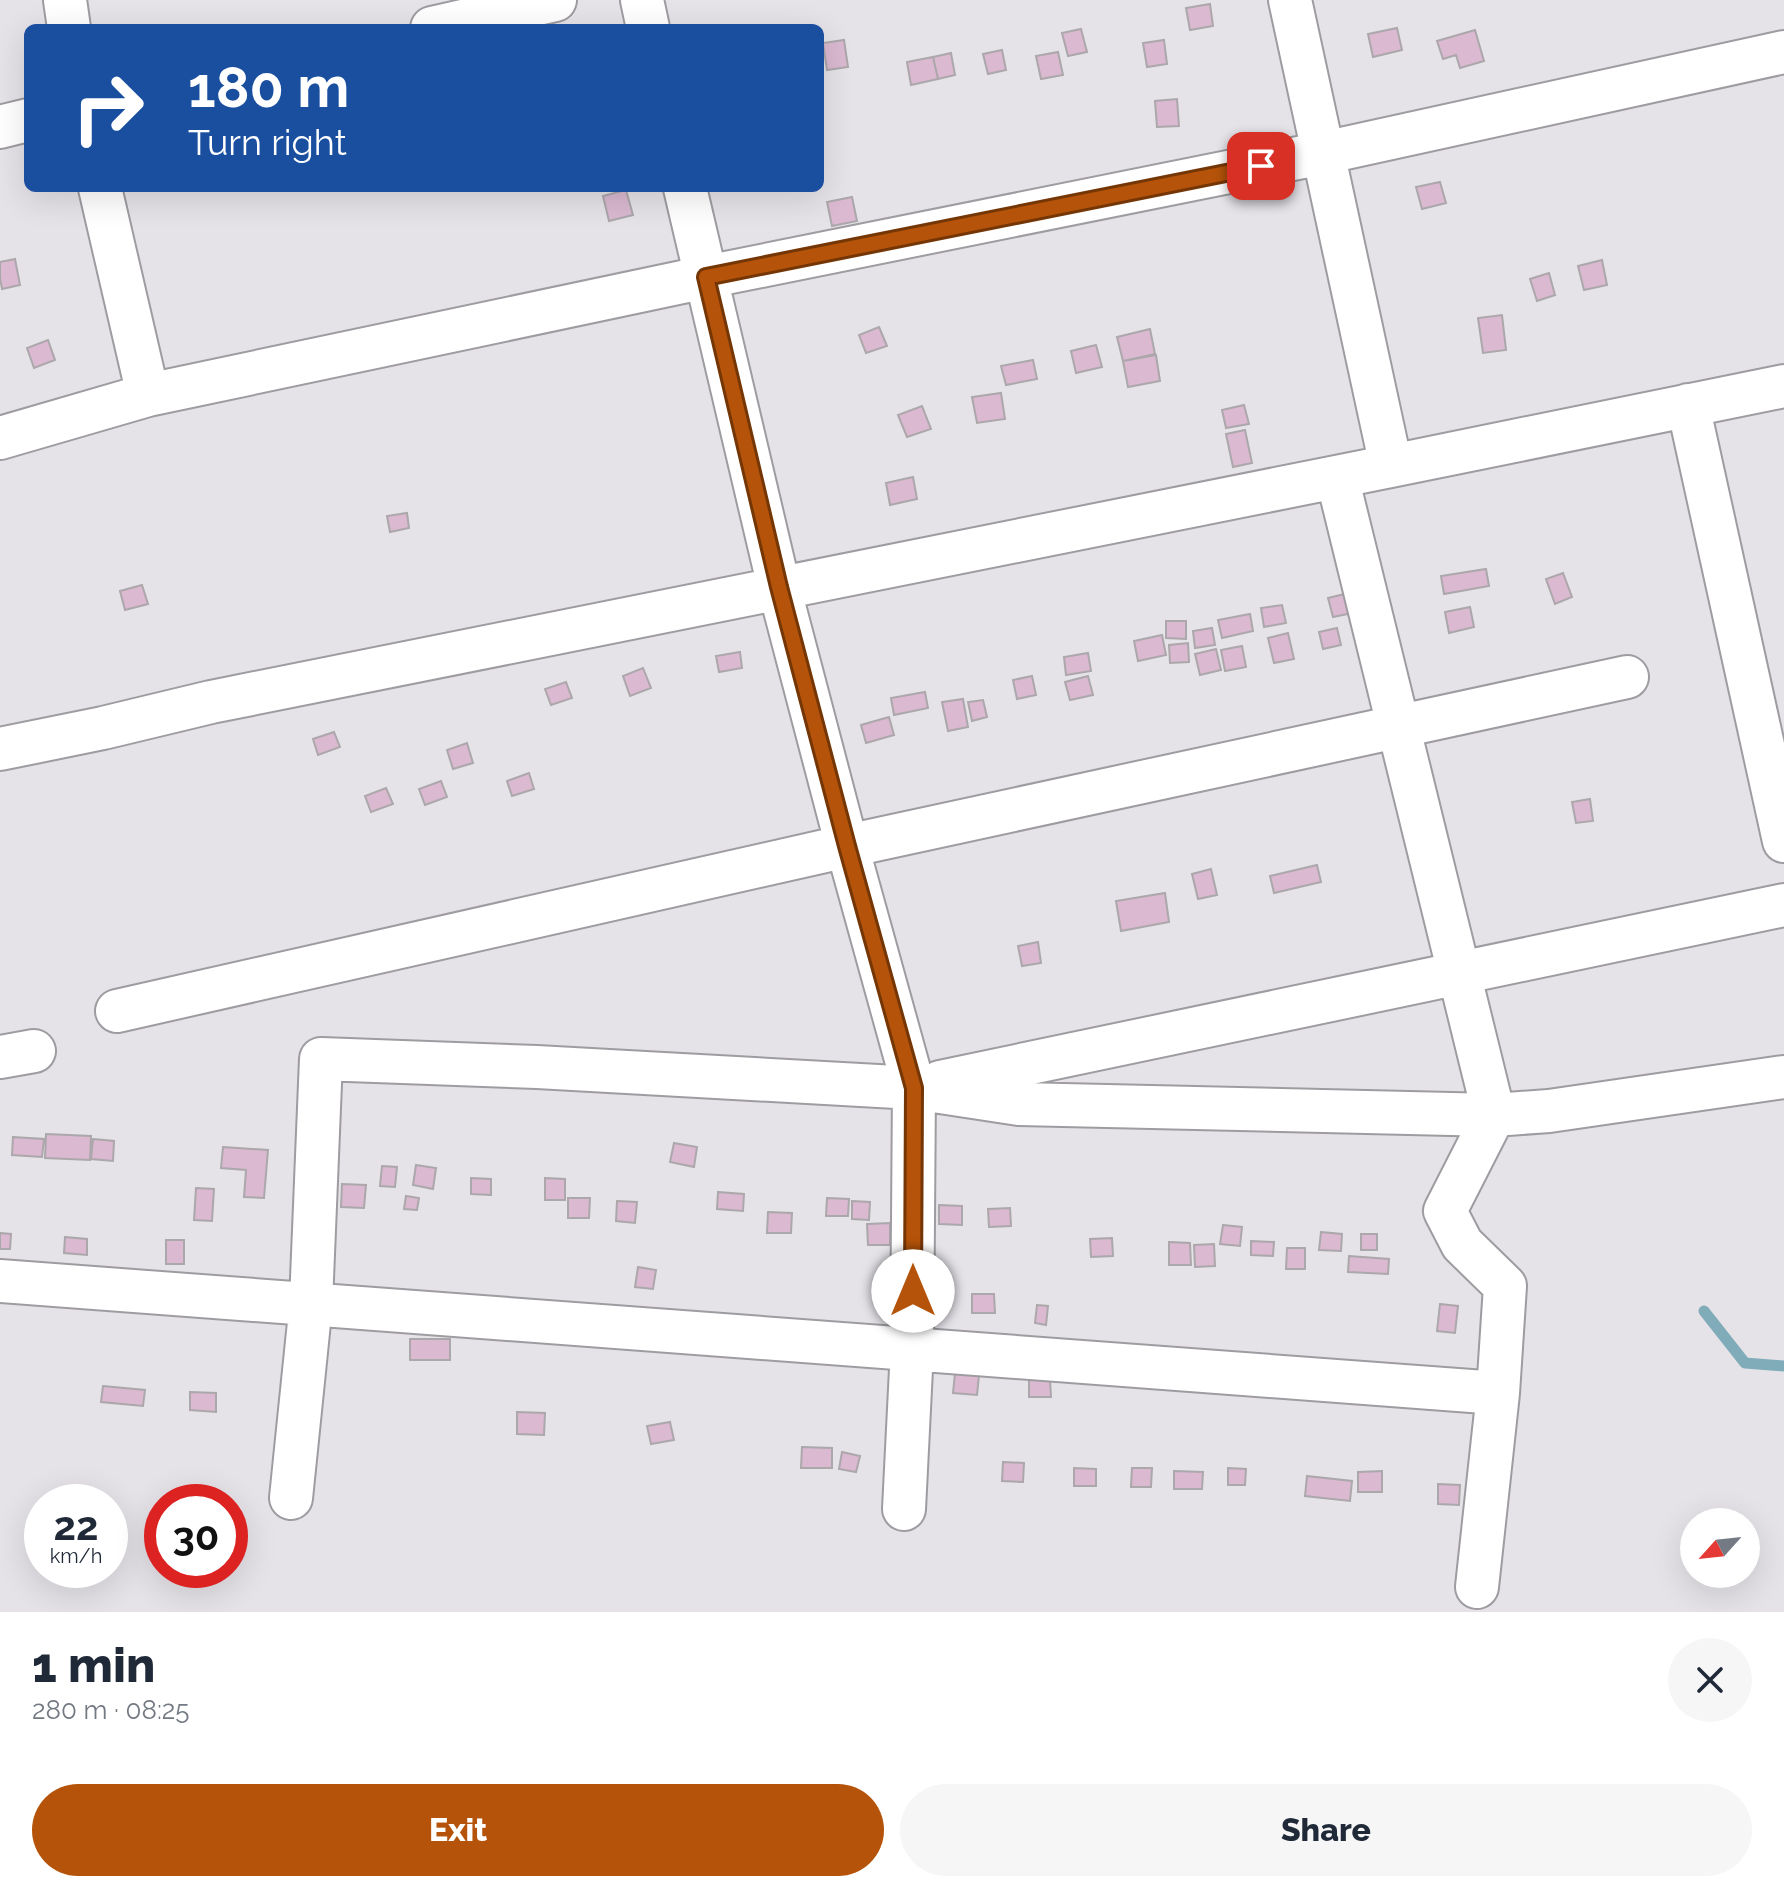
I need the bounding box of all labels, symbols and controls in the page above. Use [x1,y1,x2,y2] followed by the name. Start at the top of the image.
[188,54,349,120] text: 180 m
[56,56,160,160] icon: right
[188,121,347,163] text: Turn right
[1227,132,1295,200] pin
[1239,144,1283,188] icon: arrive
[871,1249,955,1333] position arrow
[144,1484,248,1588] speed limit sign: 30
[53,1502,99,1549] text: 22
[1680,1508,1760,1588] north arrow
[1680,1508,1760,1588] map controls
[50,1544,102,1568] text: km/h
[32,1637,155,1693] text: 1 min
[1668,1638,1752,1722] button: close
[32,1695,190,1725] text: 280 m · 08:25
[32,1784,884,1876] button: Exit
[900,1784,1752,1876] button: Share

